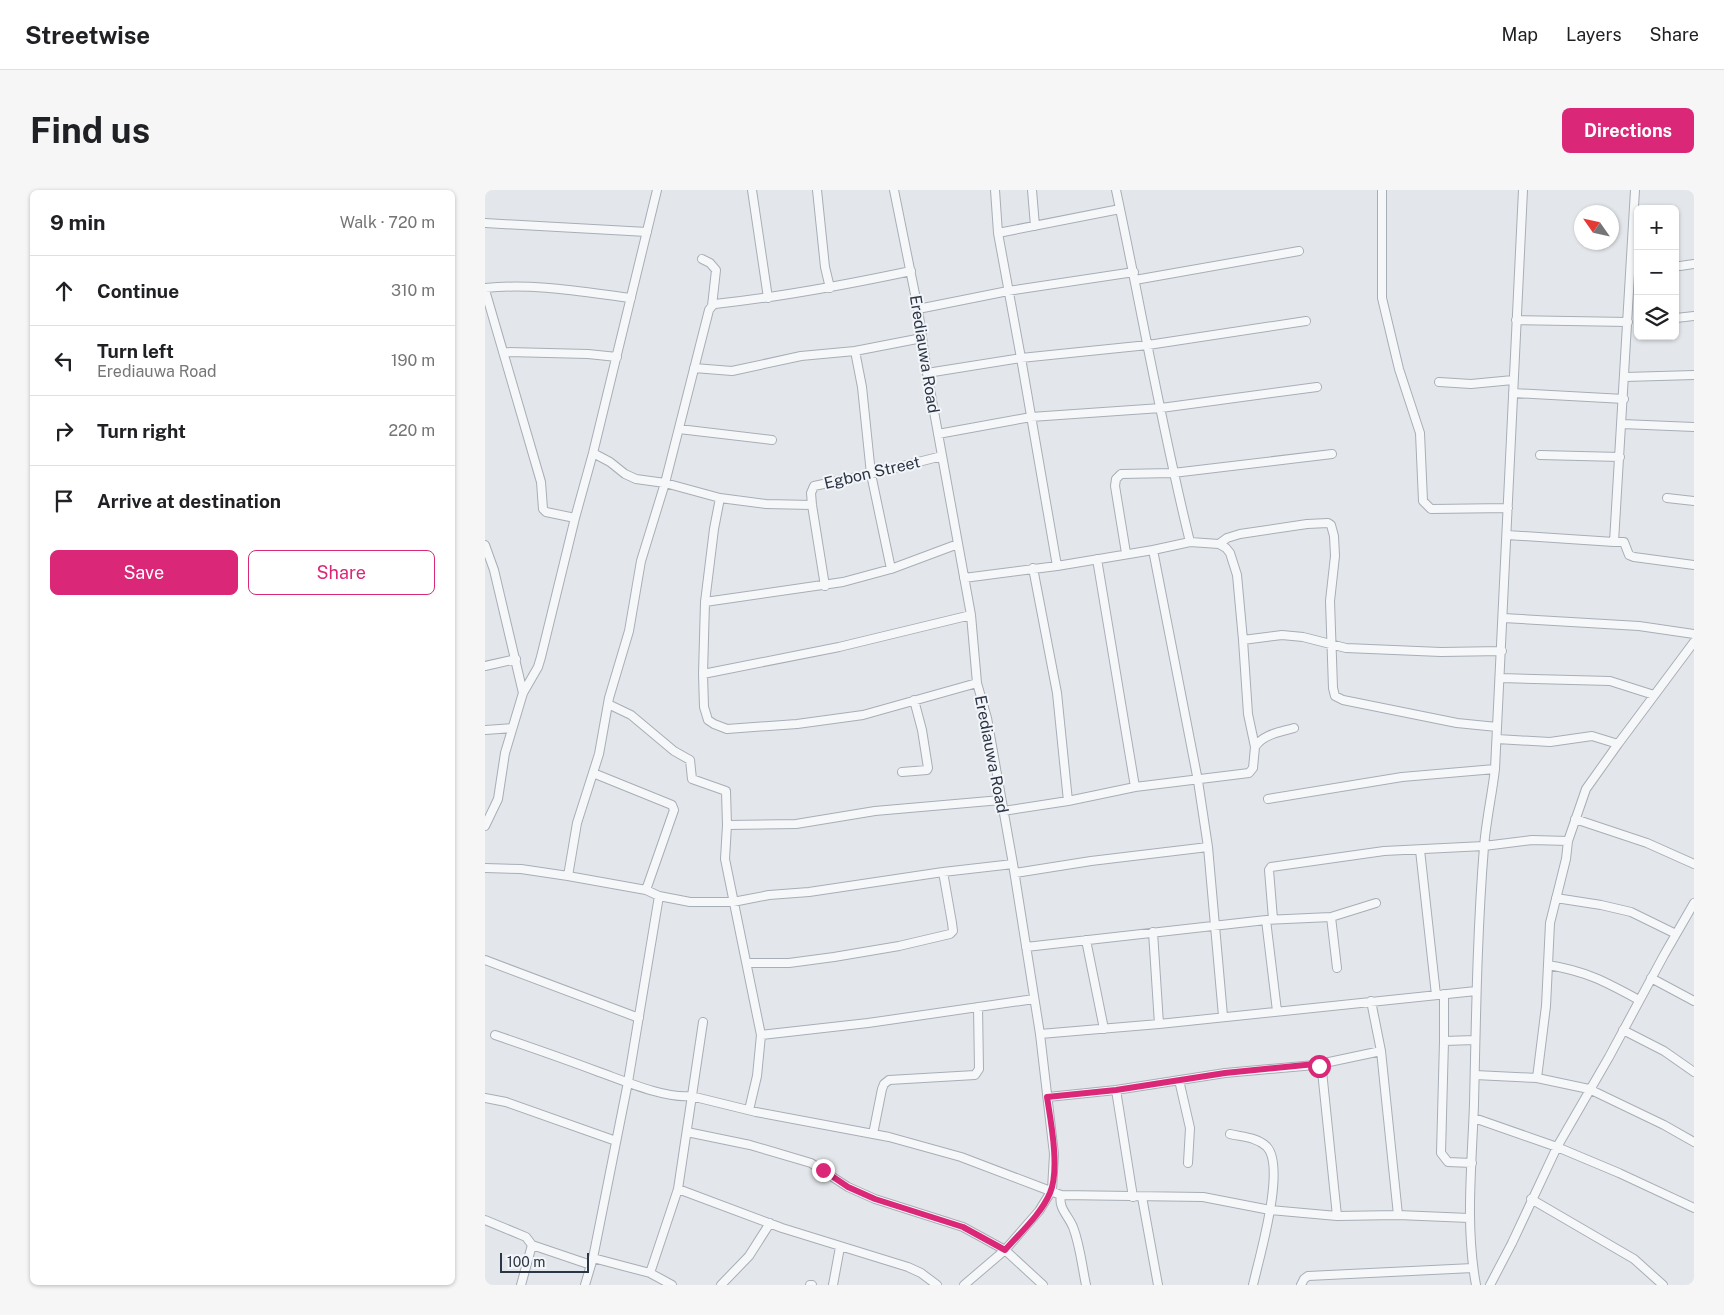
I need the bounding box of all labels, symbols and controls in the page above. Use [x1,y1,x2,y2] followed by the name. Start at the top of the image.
[25,21,150,49] text: Streetwise
[1502,24,1538,45] text: Map
[1566,24,1622,45] text: Layers
[1650,24,1699,45] text: Share
[1562,108,1694,153] button: Directions
[30,110,150,151] text: Find us
[1574,205,1619,250] north arrow
[1634,205,1679,340] map controls
[1634,205,1679,250] button: +
[50,210,106,235] text: 9 min
[340,213,435,232] text: Walk · 720 m
[1634,250,1679,295] button: −
[50,277,78,305] icon: ahead
[97,280,179,302] text: Continue
[391,281,435,300] text: 310 m
[906,294,943,415] street label: Erediauwa Road
[1634,295,1679,340] button: layers
[97,340,174,362] text: Turn left
[50,347,78,375] icon: left
[391,351,435,370] text: 190 m
[97,362,217,381] text: Erediauwa Road
[50,417,78,445] icon: right
[97,420,186,442] text: Turn right
[388,421,435,440] text: 220 m
[822,452,922,493] street label: Egbon Street
[50,487,78,515] icon: arrive
[97,490,281,512] text: Arrive at destination
[50,550,238,595] button: Save
[248,550,435,595] button: Share
[971,694,1012,815] street label: Erediauwa Road
[1308,1055,1331,1078] route start
[812,1159,835,1182] route end
[500,1250,589,1273] scale bar
[507,1254,545,1270] text: 100 m

